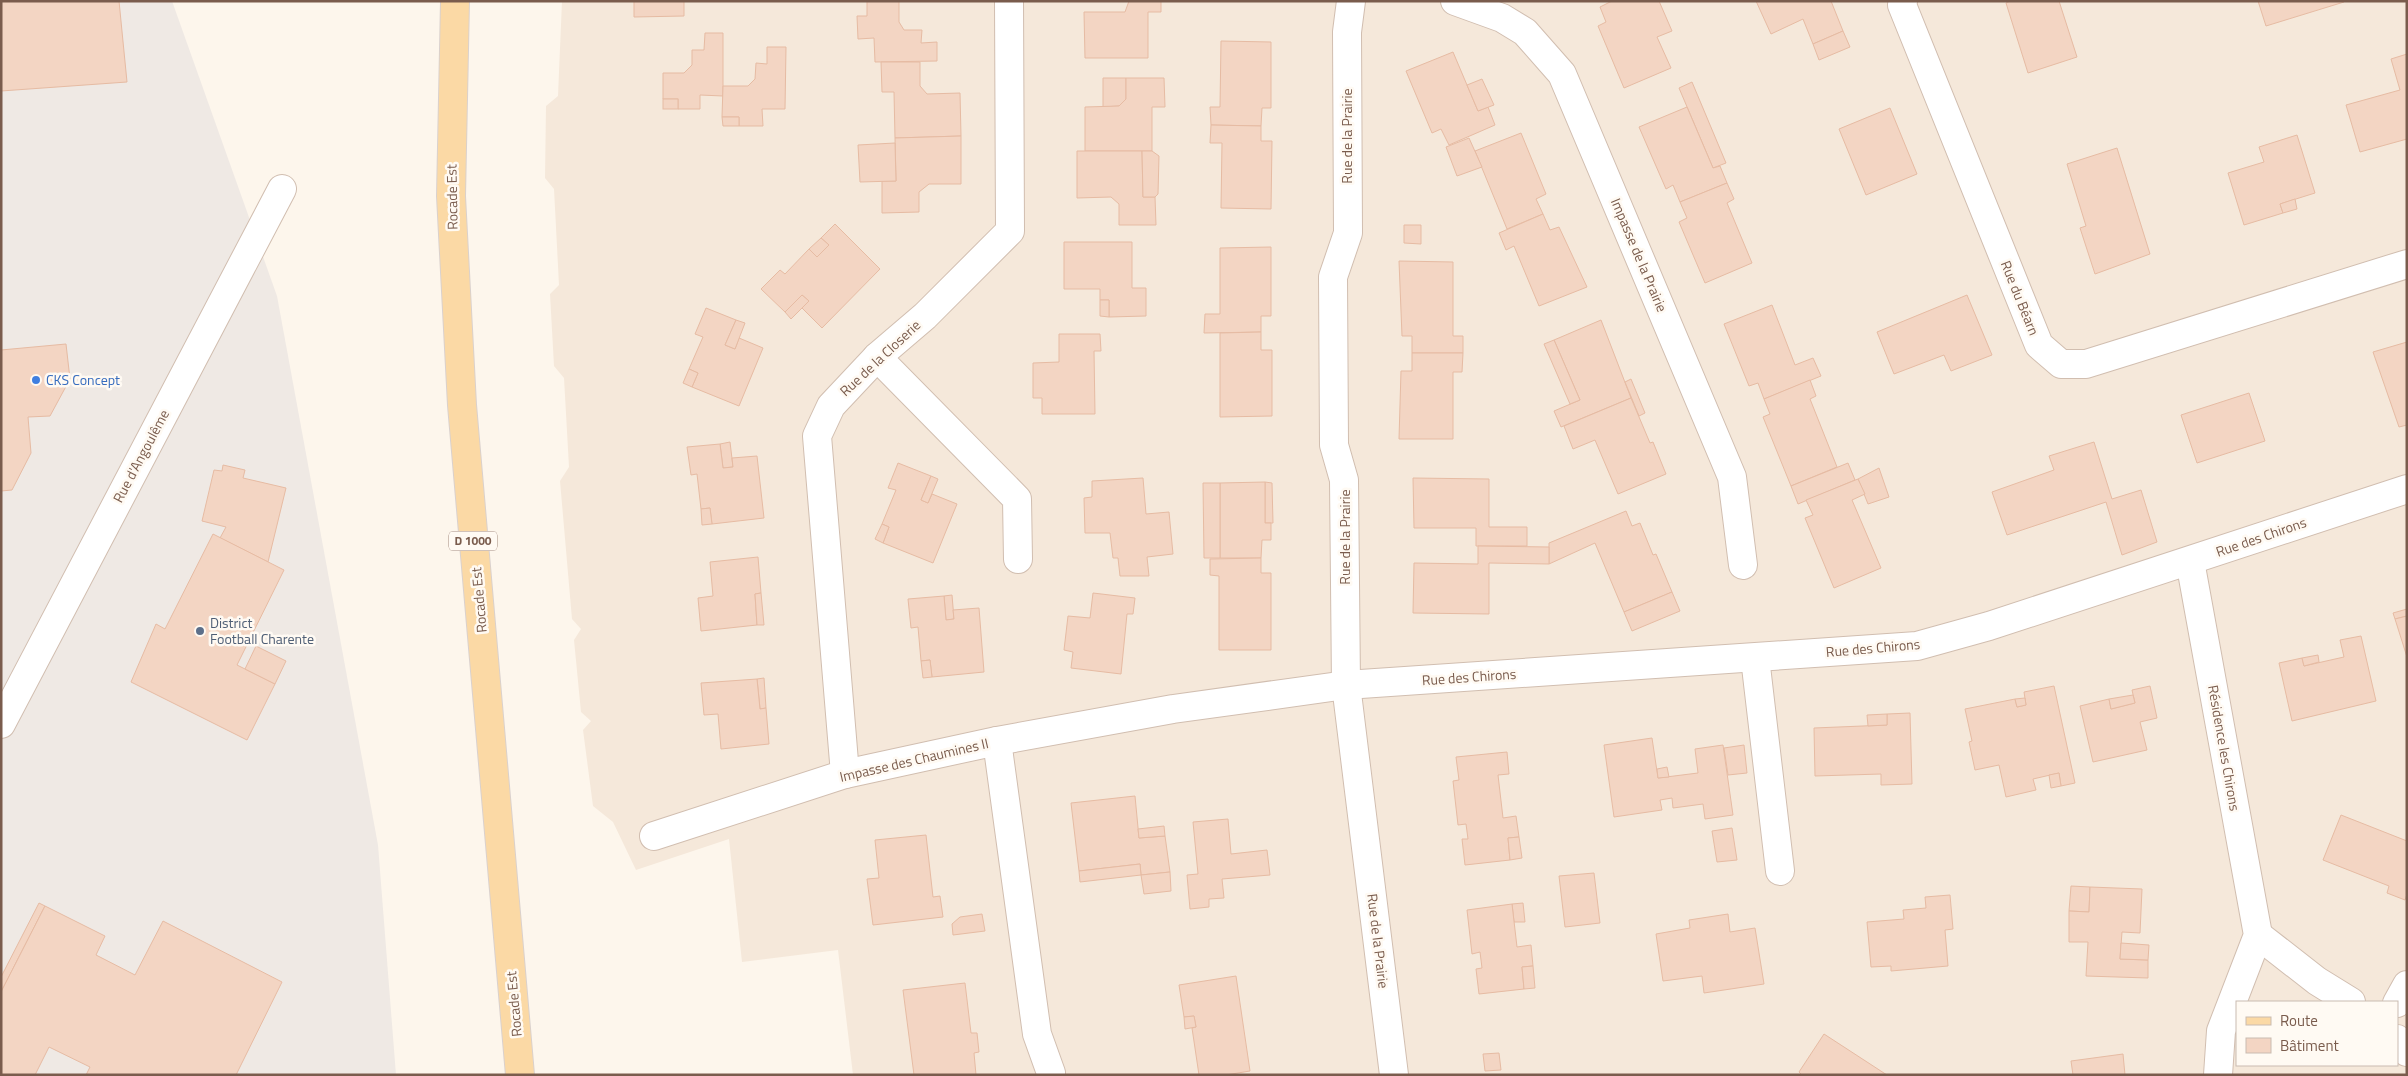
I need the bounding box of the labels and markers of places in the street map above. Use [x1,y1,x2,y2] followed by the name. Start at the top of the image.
[46,369,120,390] place label: CKS Concept
[30,374,42,386] marker: CKS Concept
[210,612,314,649] place label: District Football Charente
[194,625,206,637] marker: District Football Charente

